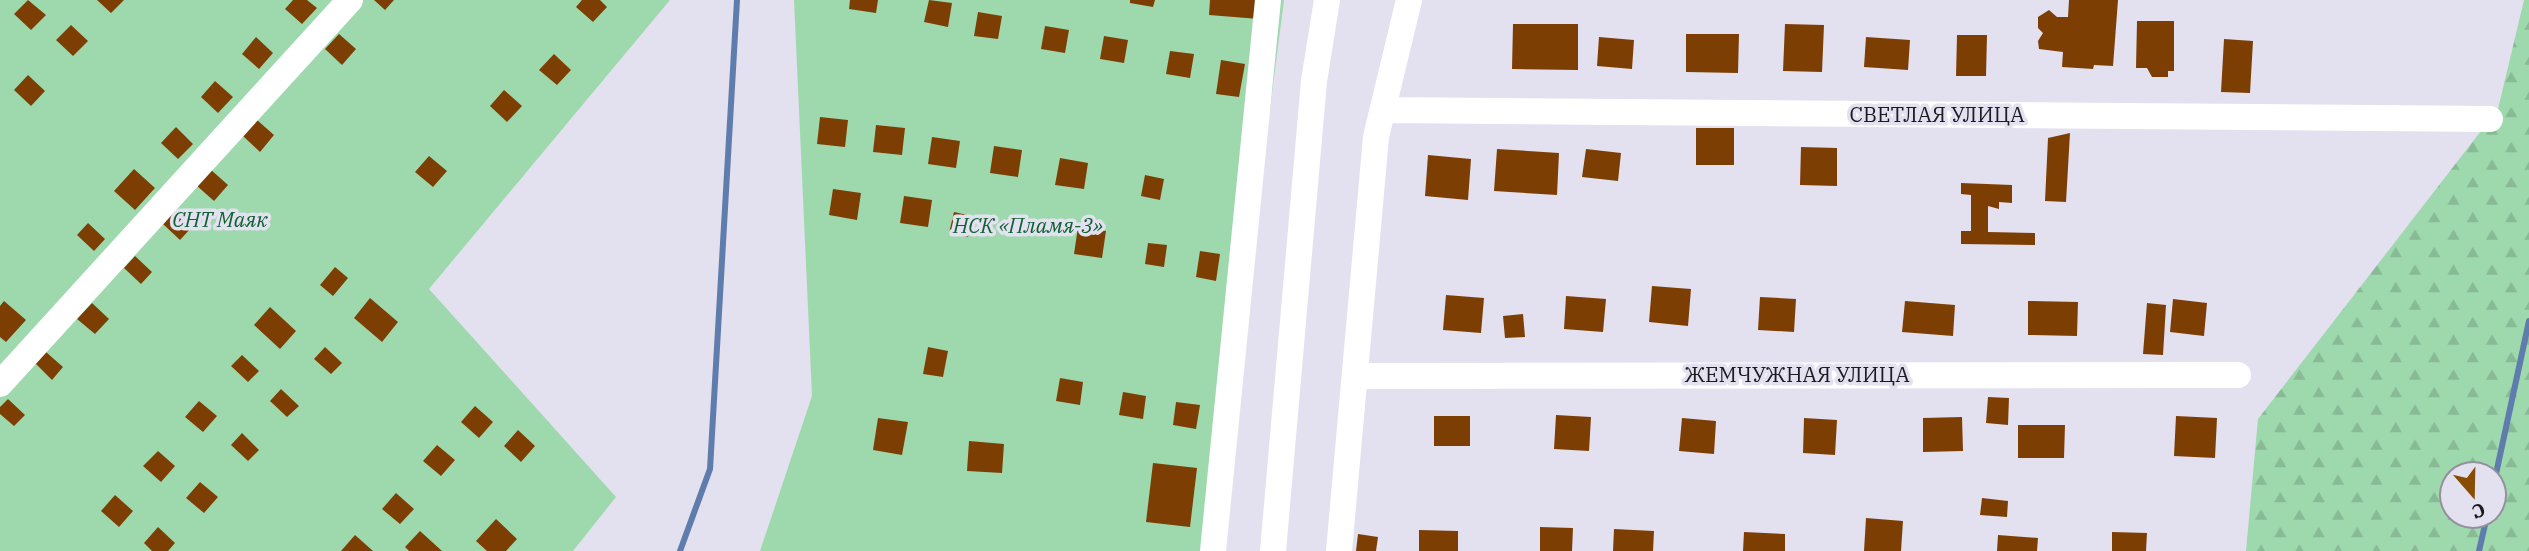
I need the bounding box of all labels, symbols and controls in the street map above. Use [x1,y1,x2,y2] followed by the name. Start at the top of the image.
[1849,100,2025,128] street label: СВЕТЛАЯ УЛИЦА
[172,205,268,233] park label: СНТ Маяк
[952,211,1103,239] park label: НСК «Пламя-3»
[1684,360,1910,388] street label: ЖЕМЧУЖНАЯ УЛИЦА
[2438,460,2508,530] north arrow
[2469,498,2489,524] text: С

